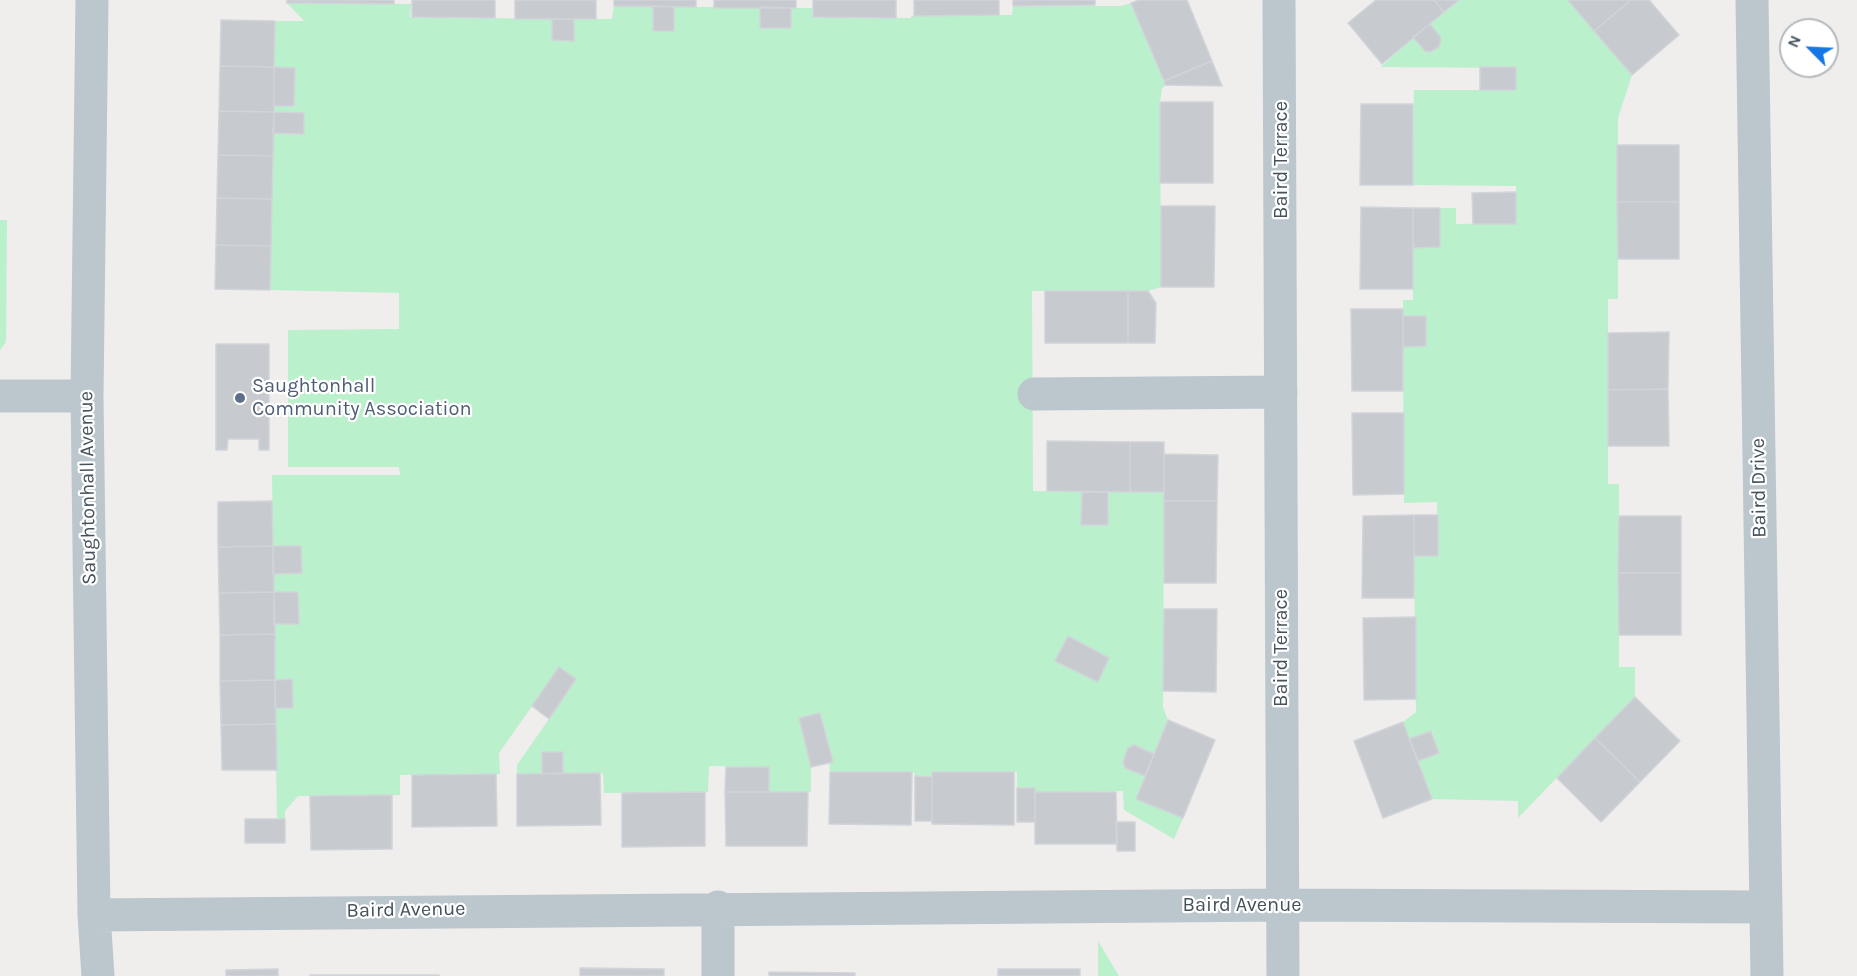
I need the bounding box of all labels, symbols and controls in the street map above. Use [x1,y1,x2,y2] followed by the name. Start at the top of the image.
[1779,18,1839,78] north arrow
[1783,32,1805,50] text: N
[1269,101,1293,219] street label: Baird Terrace
[252,374,472,421] place label: Saughtonhall Community Association
[74,391,102,585] street label: Saughtonhall Avenue
[233,391,247,405] marker: Saughtonhall Community Association
[1746,438,1772,538] street label: Baird Drive
[1269,589,1293,707] street label: Baird Terrace
[1182,893,1302,917] street label: Baird Avenue
[346,897,466,923] street label: Baird Avenue

